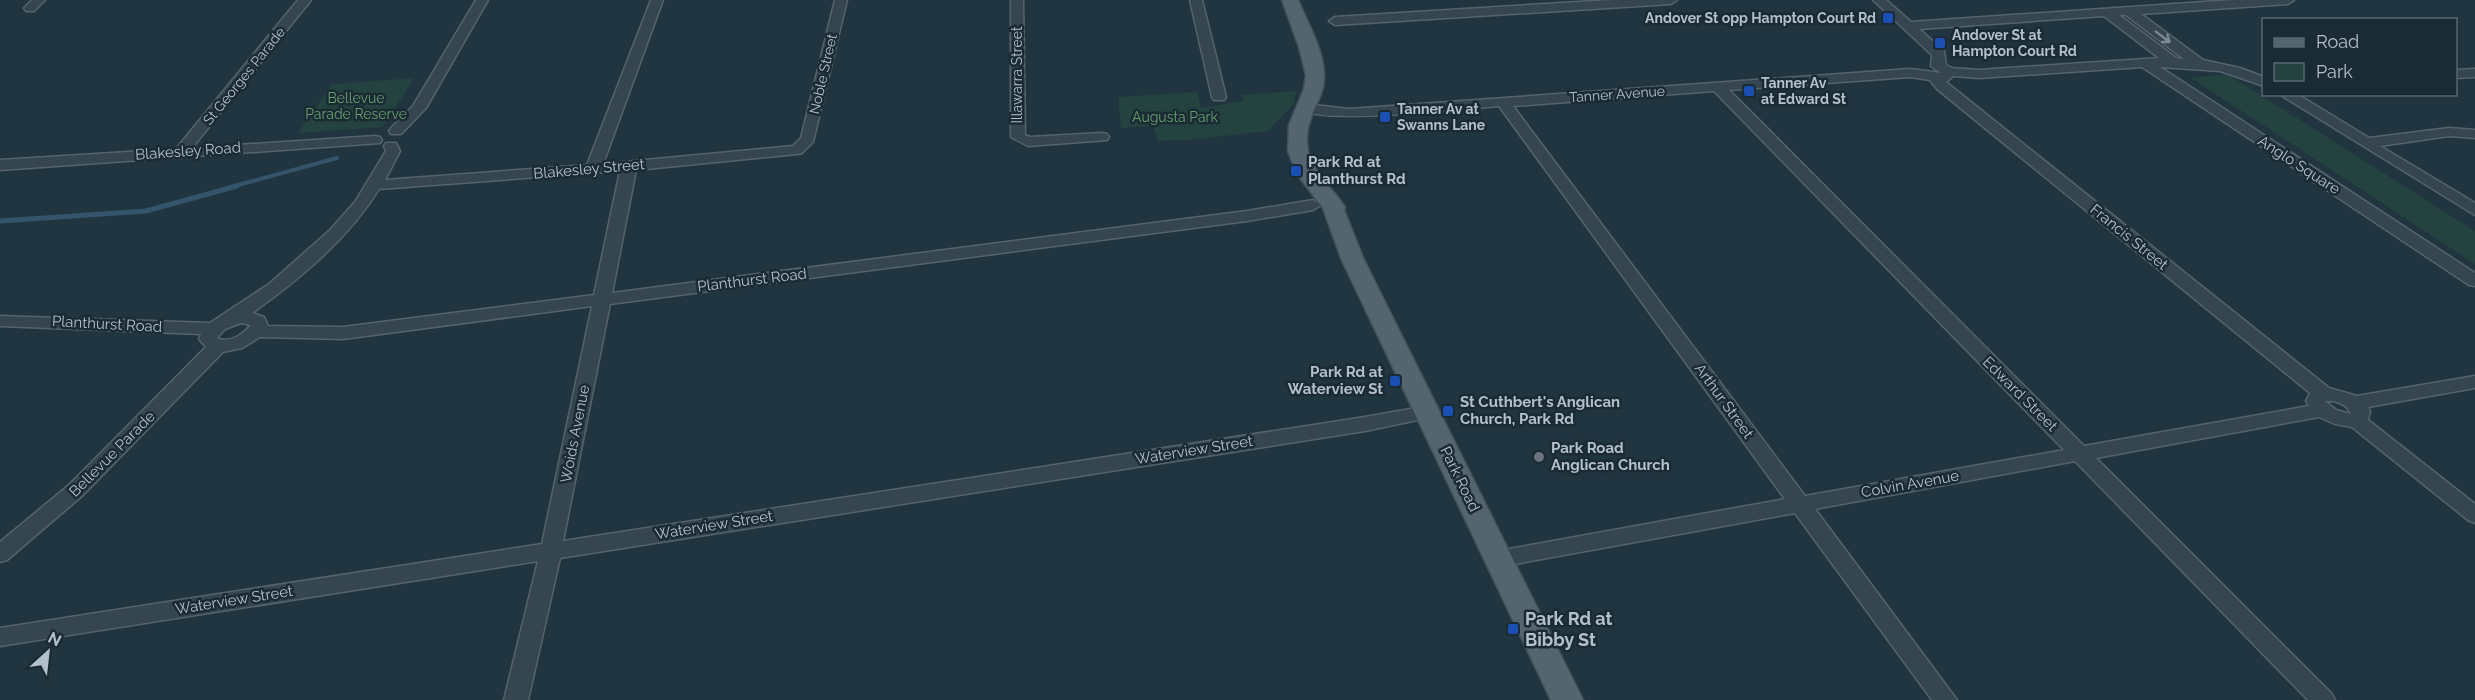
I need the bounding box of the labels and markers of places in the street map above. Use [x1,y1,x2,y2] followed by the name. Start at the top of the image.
[1645,10,1876,26] place label: Andover St opp Hampton Court Rd
[1881,11,1895,25] marker: Andover St opp Hampton Court Rd
[1952,27,2077,59] place label: Andover St at Hampton Court Rd
[1933,36,1947,50] marker: Andover St at Hampton Court Rd
[1761,75,1847,107] place label: Tanner Av at Edward St
[1742,84,1756,98] marker: Tanner Av at Edward St
[1397,101,1486,133] place label: Tanner Av at Swanns Lane
[1378,110,1392,124] marker: Tanner Av at Swanns Lane
[1308,153,1406,188] place label: Park Rd at Planthurst Rd
[1289,164,1303,178] marker: Park Rd at Planthurst Rd
[1288,363,1383,398] place label: Park Rd at Waterview St
[1388,374,1402,388] marker: Park Rd at Waterview St
[1460,393,1620,428] place label: St Cuthbert's Anglican Church, Park Rd
[1441,404,1455,418] marker: St Cuthbert's Anglican Church, Park Rd
[1551,439,1670,474] place label: Park Road Anglican Church
[1532,450,1546,464] marker: Park Road Anglican Church
[1525,608,1613,650] place label: Park Rd at Bibby St
[1506,622,1520,636] marker: Park Rd at Bibby St

